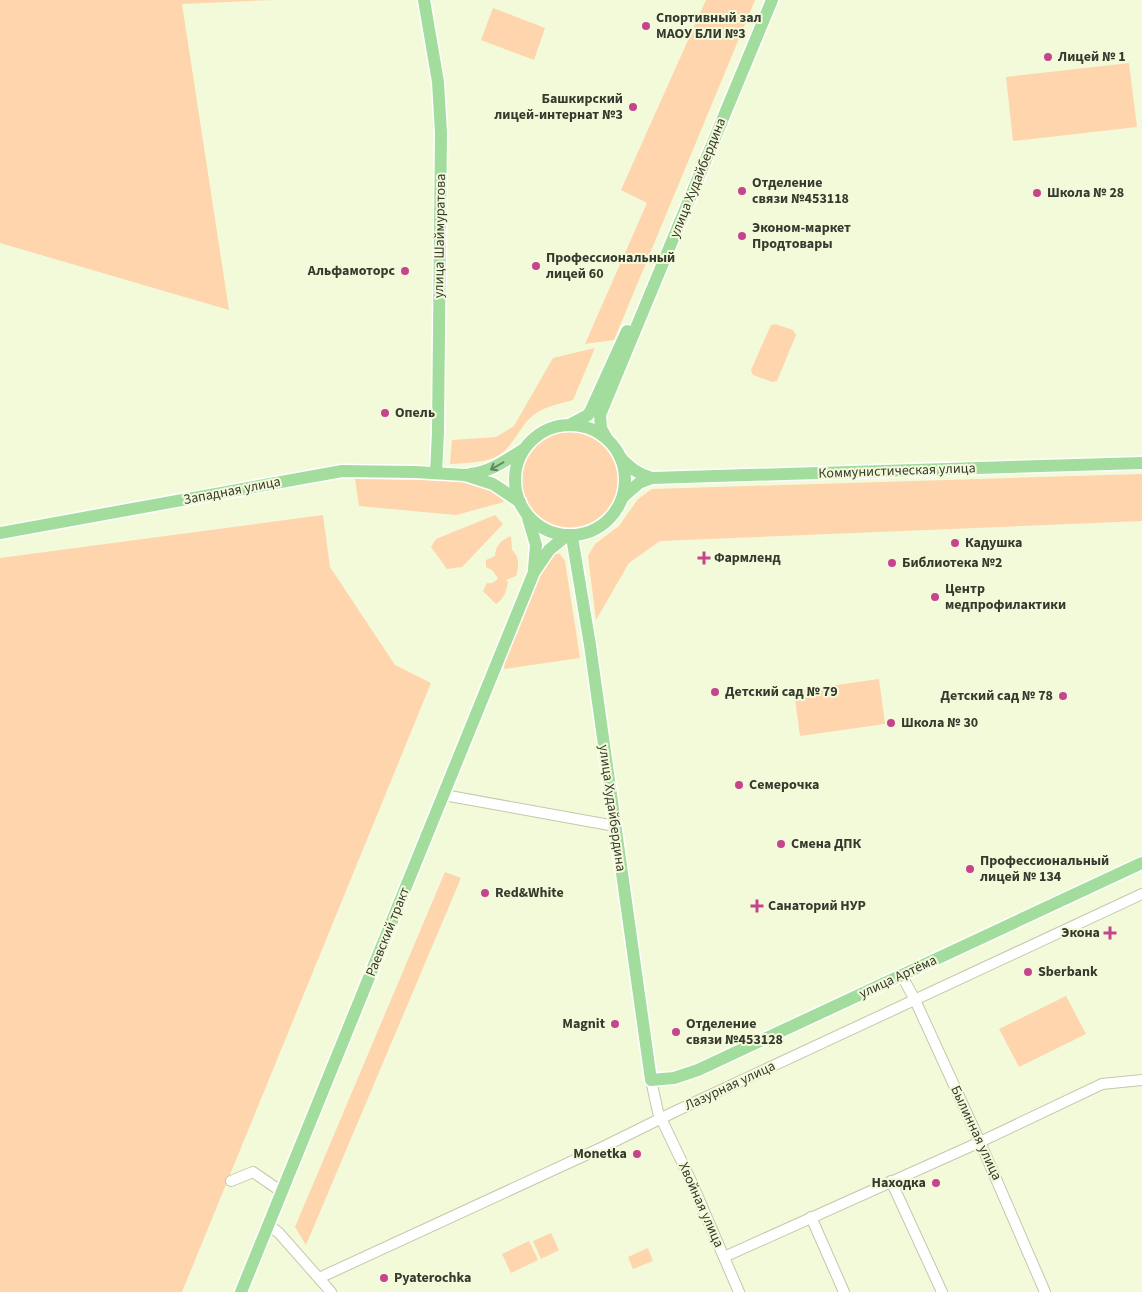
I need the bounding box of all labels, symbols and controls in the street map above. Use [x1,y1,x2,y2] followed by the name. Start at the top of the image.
[656,8,762,44] place label: Спортивный зал МАОУ БЛИ №3
[640,20,652,32] marker: Спортивный зал МАОУ БЛИ №3
[1057,47,1126,67] place label: Лицей № 1
[1042,51,1054,63] marker: Лицей № 1
[494,89,623,125] place label: Башкирский лицей-интернат №3
[627,101,639,113] marker: Башкирский лицей-интернат №3
[665,115,731,241] street label: улица Худайбердина
[752,173,849,209] place label: Отделение связи №453118
[429,174,451,298] street label: улица Шаймуратова
[1047,183,1124,203] place label: Школа № 28
[736,185,748,197] marker: Отделение связи №453118
[1031,187,1043,199] marker: Школа № 28
[752,218,851,254] place label: Эконом-маркет Продтовары
[736,230,748,242] marker: Эконом-маркет Продтовары
[546,248,675,284] place label: Профессиональный лицей 60
[530,260,542,272] marker: Профессиональный лицей 60
[307,261,395,281] place label: Альфамоторс
[399,265,411,277] marker: Альфамоторс
[395,403,435,423] place label: Опель
[379,407,391,419] marker: Опель
[818,458,976,484] street label: Коммунистическая улица
[489,461,504,471] one-way arrow
[182,472,282,510] street label: Западная улица
[965,533,1022,553] place label: Кадушка
[949,537,961,549] marker: Кадушка
[714,548,781,568] place label: Фармленд
[698,552,710,564] marker: Фармленд
[902,553,1002,573] place label: Библиотека №2
[886,557,898,569] marker: Библиотека №2
[945,579,1066,615] place label: Центр медпрофилактики
[929,591,941,603] marker: Центр медпрофилактики
[725,682,838,702] place label: Детский сад № 79
[709,686,721,698] marker: Детский сад № 79
[940,686,1053,706] place label: Детский сад № 78
[1057,690,1069,702] marker: Детский сад № 78
[901,713,978,733] place label: Школа № 30
[885,717,897,729] marker: Школа № 30
[593,743,631,873] street label: улица Худайбердина
[749,775,819,795] place label: Семерочка
[733,779,745,791] marker: Семерочка
[791,834,862,854] place label: Смена ДПК
[775,838,787,850] marker: Смена ДПК
[980,851,1109,887] place label: Профессиональный лицей № 134
[964,863,976,875] marker: Профессиональный лицей № 134
[495,883,564,903] place label: Red&White
[361,884,415,980] street label: Раевский тракт
[479,887,491,899] marker: Red&White
[768,896,866,916] place label: Санаторий НУР
[750,899,764,913] marker: Санаторий НУР
[1061,923,1100,943] place label: Экона
[1104,927,1116,939] marker: Экона
[856,950,940,1004] street label: улица Артёма
[1038,962,1098,982] place label: Sberbank
[1022,966,1034,978] marker: Sberbank
[562,1014,606,1034] place label: Magnit
[686,1014,783,1050] place label: Отделение связи №453128
[609,1018,621,1030] marker: Magnit
[670,1026,682,1038] marker: Отделение связи №453128
[681,1056,779,1116] street label: Лазурная улица
[945,1082,1007,1184] street label: Былинная улица
[573,1144,627,1164] place label: Monetka
[631,1148,643,1160] marker: Monetka
[673,1159,729,1251] street label: Хвойная улица
[872,1173,926,1193] place label: Находка
[930,1177,942,1189] marker: Находка
[394,1268,472,1288] place label: Pyaterochka
[378,1272,390,1284] marker: Pyaterochka

